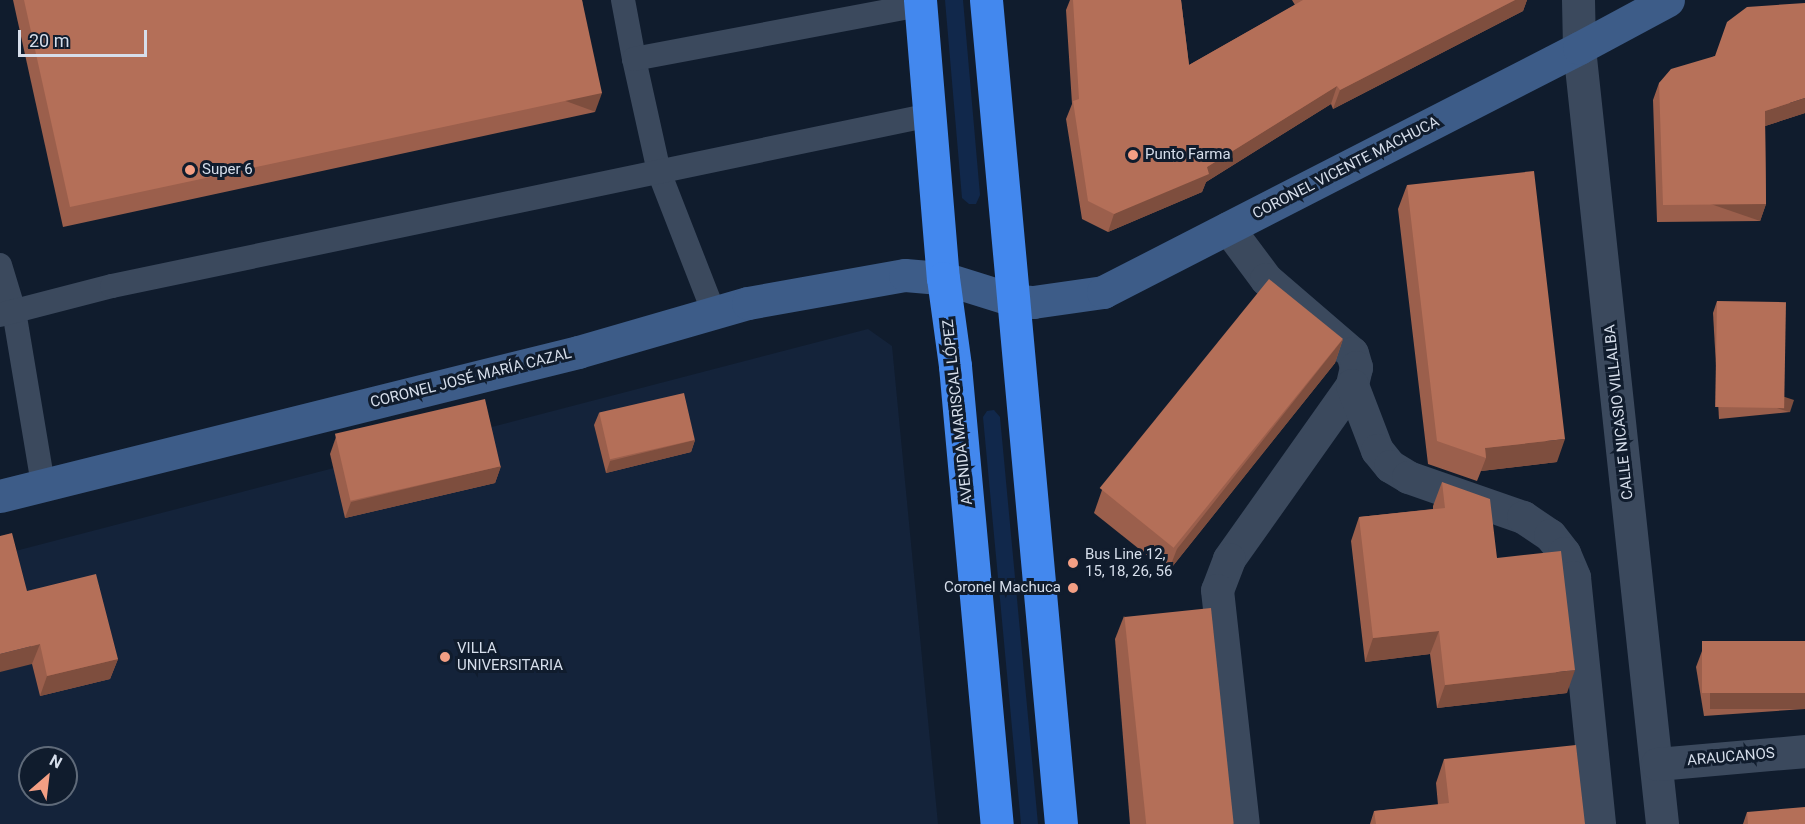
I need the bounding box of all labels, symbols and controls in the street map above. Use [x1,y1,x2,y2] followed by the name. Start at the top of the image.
[21,18,150,56] scale bar
[29,30,69,51] text: 20 m
[1250,113,1442,223] street label: CORONEL VICENTE MACHUCA
[1145,146,1231,164] place label: Punto Farma
[1126,148,1140,162] marker: Punto Farma
[202,161,253,179] place label: Super 6
[183,163,197,177] marker: Super 6
[939,318,977,506] street label: AVENIDA MARISCAL LÓPEZ
[1601,323,1637,501] street label: CALLE NICASIO VILLALBA
[368,344,574,412] street label: CORONEL JOSÉ MARÍA CAZAL
[1085,545,1172,580] place label: Bus Line 12, 15, 18, 26, 56
[1066,556,1080,570] marker: Bus Line 12, 15, 18, 26, 56
[944,579,1061,597] place label: Coronel Machuca
[1066,581,1080,595] marker: Coronel Machuca
[457,639,563,674] place label: VILLA UNIVERSITARIA
[438,650,452,664] marker: VILLA UNIVERSITARIA
[1686,744,1776,770] street label: ARAUCANOS
[18,746,78,806] north arrow
[46,750,65,772] text: N

